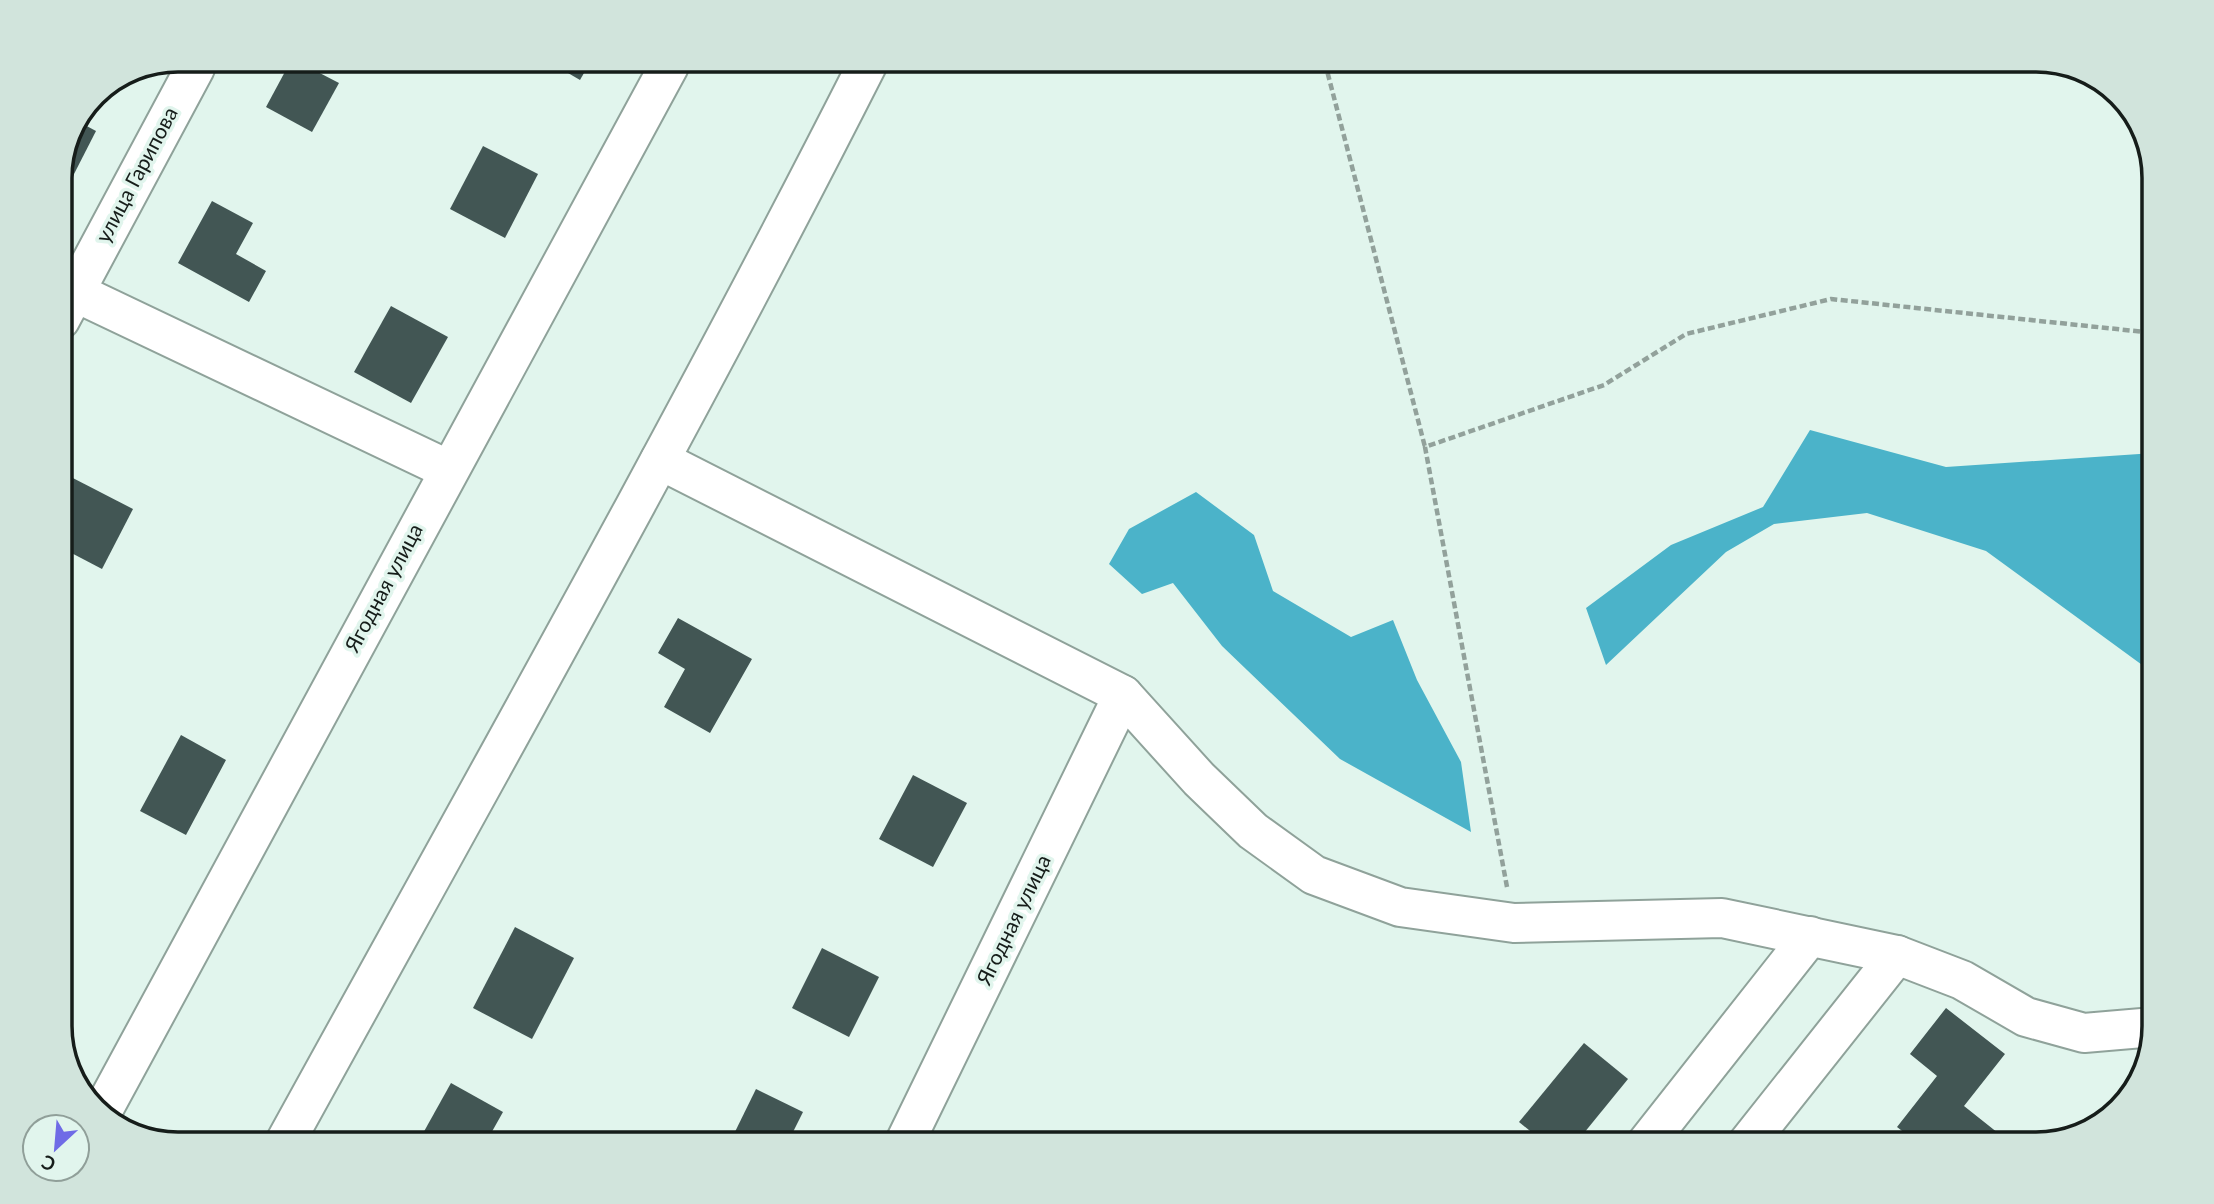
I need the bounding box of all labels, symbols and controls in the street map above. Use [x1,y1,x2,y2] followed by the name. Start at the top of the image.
[89,102,182,246] street label: улица Гарипова
[338,519,427,657] street label: Ягодная улица
[970,850,1055,989] street label: Ягодная улица
[21,1113,91,1183] north arrow
[37,1150,59,1177] text: С

